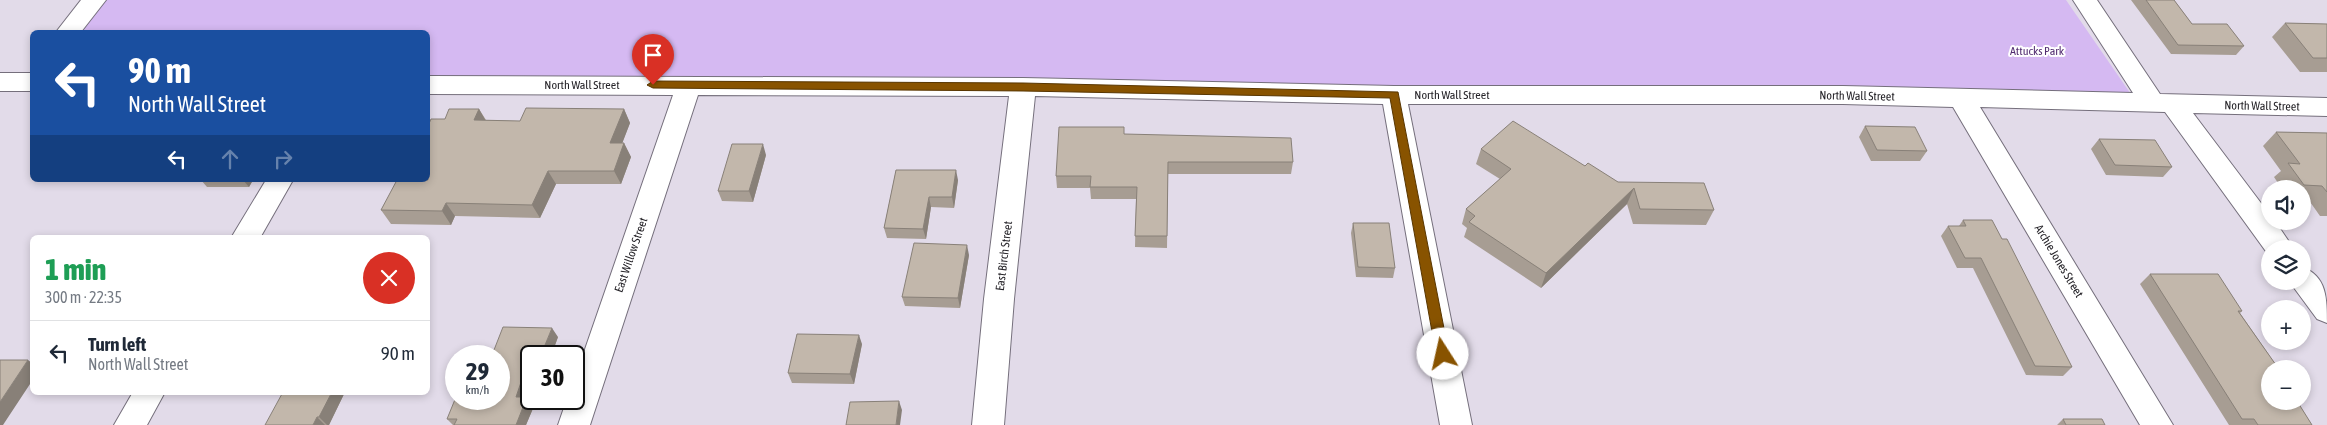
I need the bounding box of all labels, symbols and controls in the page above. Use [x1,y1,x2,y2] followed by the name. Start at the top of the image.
[632,34,674,85] pin
[639,41,667,69] icon: arrive
[2010,44,2065,58] park label: Attucks Park
[45,50,110,115] icon: left
[128,50,191,90] text: 90 m
[544,78,620,92] street label: North Wall Street
[1414,88,1490,102] street label: North Wall Street
[1819,88,1895,104] street label: North Wall Street
[128,91,266,117] text: North Wall Street
[2224,98,2300,114] street label: North Wall Street
[163,145,191,173] icon: left
[216,145,244,173] icon: ahead
[269,145,297,173] icon: right
[2261,180,2311,410] map controls
[2261,180,2311,230] button: sound
[612,215,651,294] street label: East Willow Street
[993,220,1015,292] street label: East Birch Street
[2032,222,2087,300] street label: Archie Jones Street
[2261,240,2311,290] button: layers
[45,252,106,286] text: 1 min
[363,252,415,304] button: close
[45,288,122,306] text: 300 m · 22:35
[2261,300,2311,350] button: +
[1416,327,1468,379] position arrow
[88,333,146,355] text: Turn left
[45,339,73,367] icon: left
[381,342,415,364] text: 90 m
[520,345,585,410] speed limit sign: 30
[88,355,188,373] text: North Wall Street
[466,357,489,385] text: 29
[2261,360,2311,410] button: −
[466,383,489,397] text: km/h

